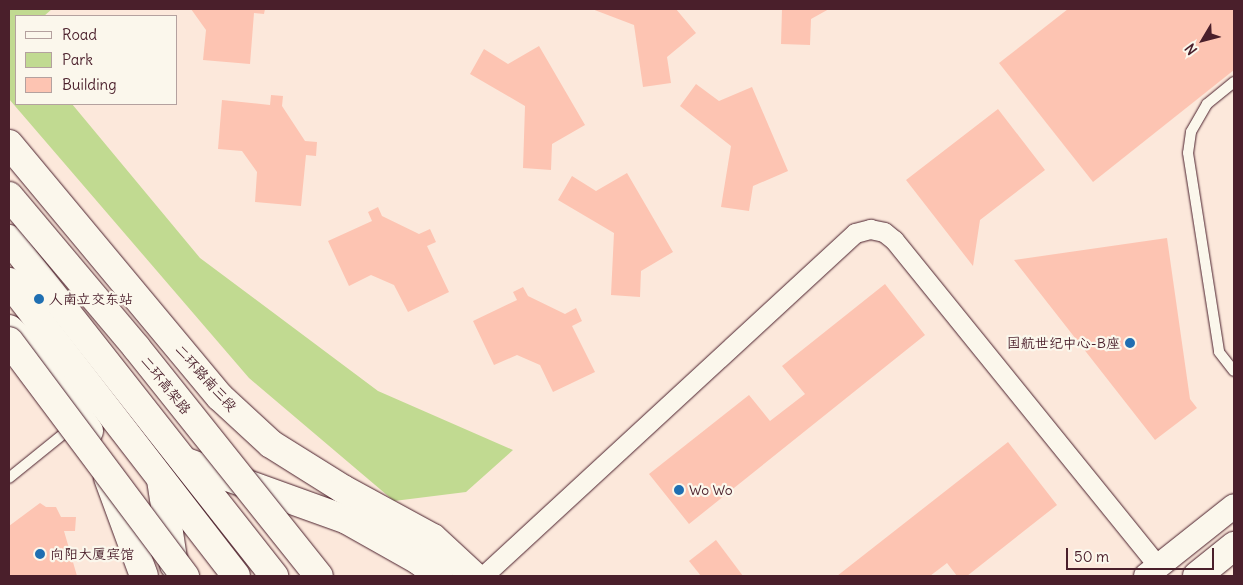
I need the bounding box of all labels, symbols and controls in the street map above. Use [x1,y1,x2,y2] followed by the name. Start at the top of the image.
[15,15,178,105] legend
[1178,15,1228,65] north arrow
[62,25,97,44] text: Road
[1181,40,1201,58] text: N
[62,50,93,69] text: Park
[62,75,117,94] text: Building
[49,291,133,307] place label: 人南立交东站
[33,293,45,305] marker: 人南立交东站
[1007,335,1120,351] place label: 国航世纪中心-B座
[1124,337,1136,349] marker: 国航世纪中心-B座
[172,341,240,415] street label: 二环路南三段
[137,353,195,417] street label: 二环高架路
[689,482,733,498] place label: Wo Wo
[673,484,685,496] marker: Wo Wo
[1068,538,1216,570] scale bar
[50,546,134,562] place label: 向阳大厦宾馆
[1074,547,1109,566] text: 50 m
[34,548,46,560] marker: 向阳大厦宾馆

